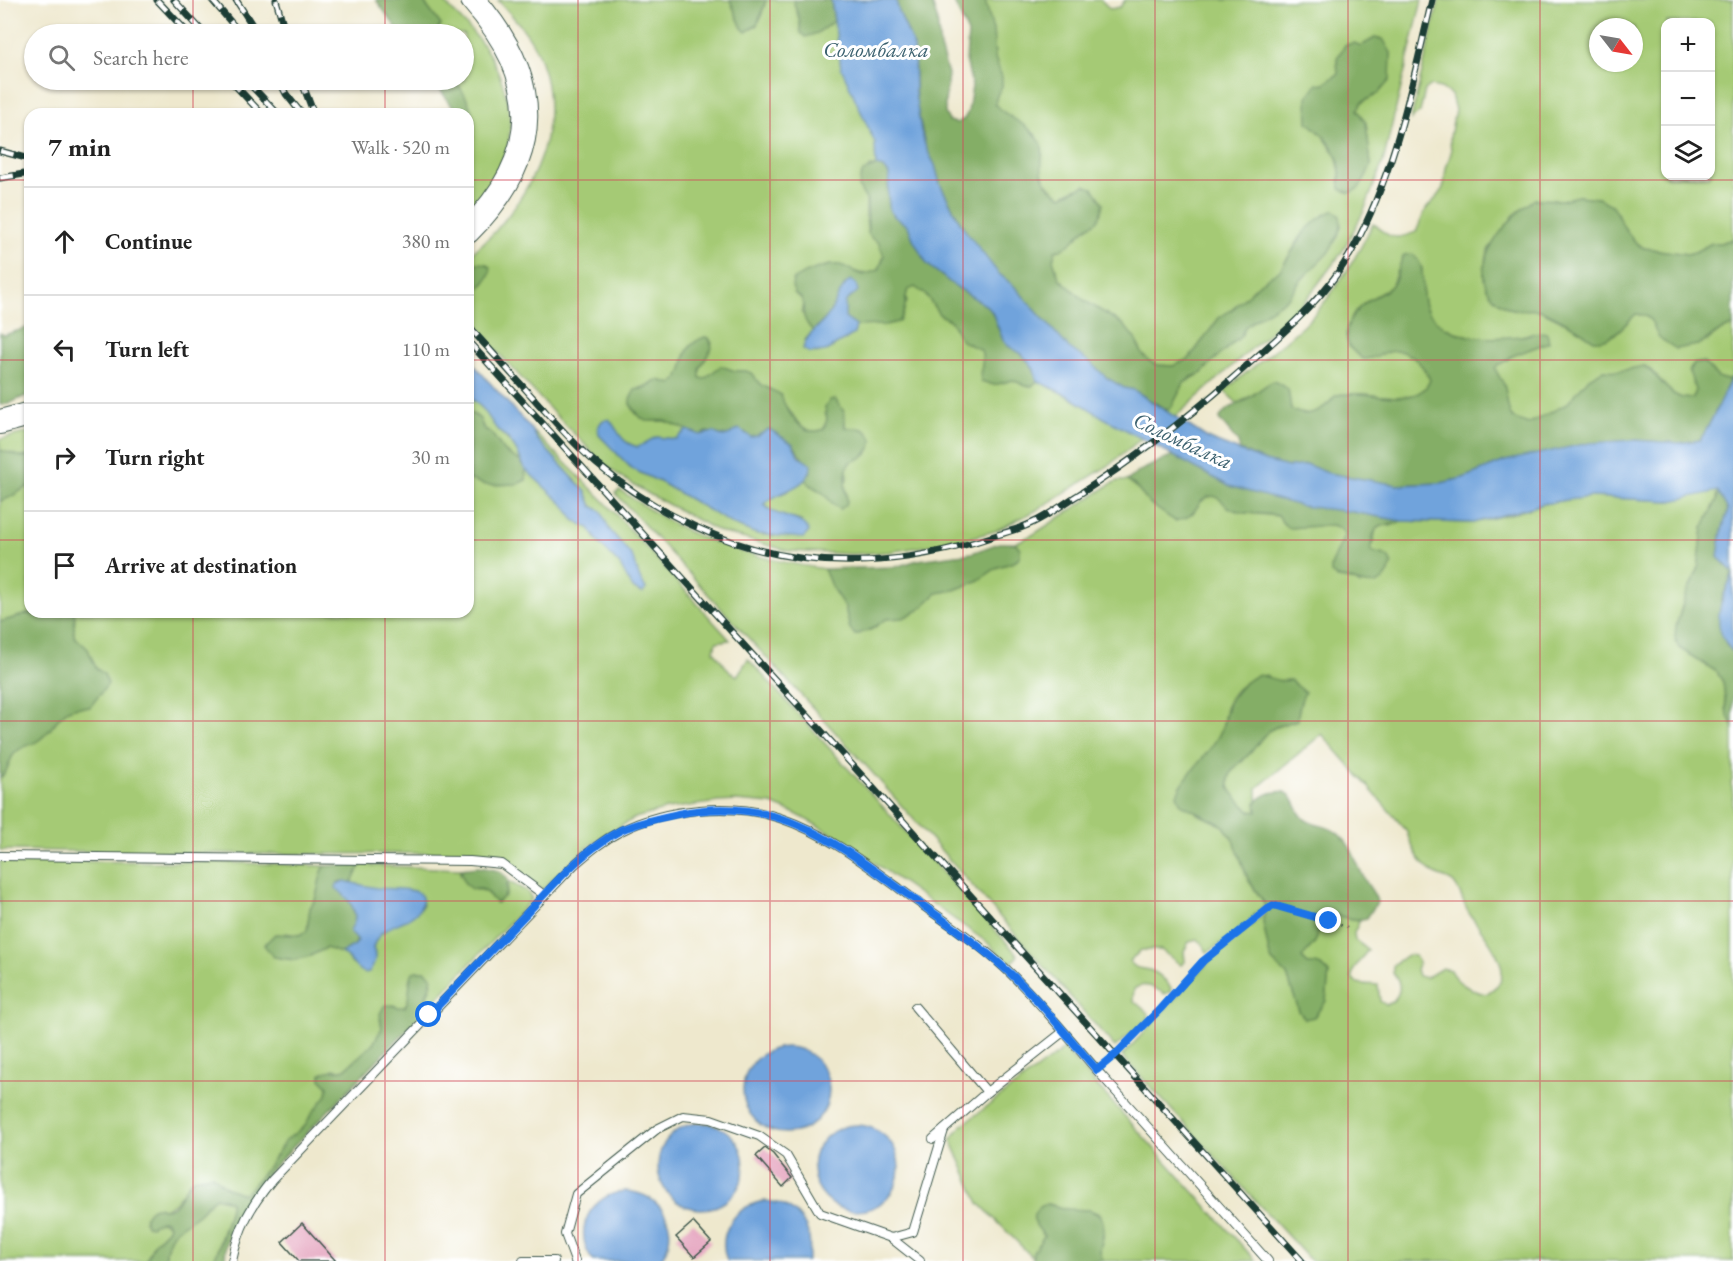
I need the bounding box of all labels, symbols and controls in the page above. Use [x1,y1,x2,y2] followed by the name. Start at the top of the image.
[1589,18,1643,72] north arrow
[1661,18,1715,180] map controls
[1661,18,1715,72] button: +
[24,24,474,90] search box
[823,35,929,64] water label: Соломбалка
[45,41,78,74] icon: search
[93,43,188,72] text: Search here
[1661,72,1715,126] button: −
[1661,126,1715,180] button: layers
[48,130,111,164] text: 7 min
[351,134,450,160] text: Walk · 520 m
[48,225,81,258] icon: ahead
[105,227,192,256] text: Continue
[402,228,450,254] text: 380 m
[48,333,81,366] icon: left
[105,335,189,364] text: Turn left
[402,336,450,362] text: 110 m
[1129,405,1237,476] water label: Соломбалка
[48,441,81,474] icon: right
[105,443,204,472] text: Turn right
[411,444,450,470] text: 30 m
[48,549,81,582] icon: arrive
[105,551,297,580] text: Arrive at destination
[1315,907,1341,933] route end
[415,1001,441,1027] route start

